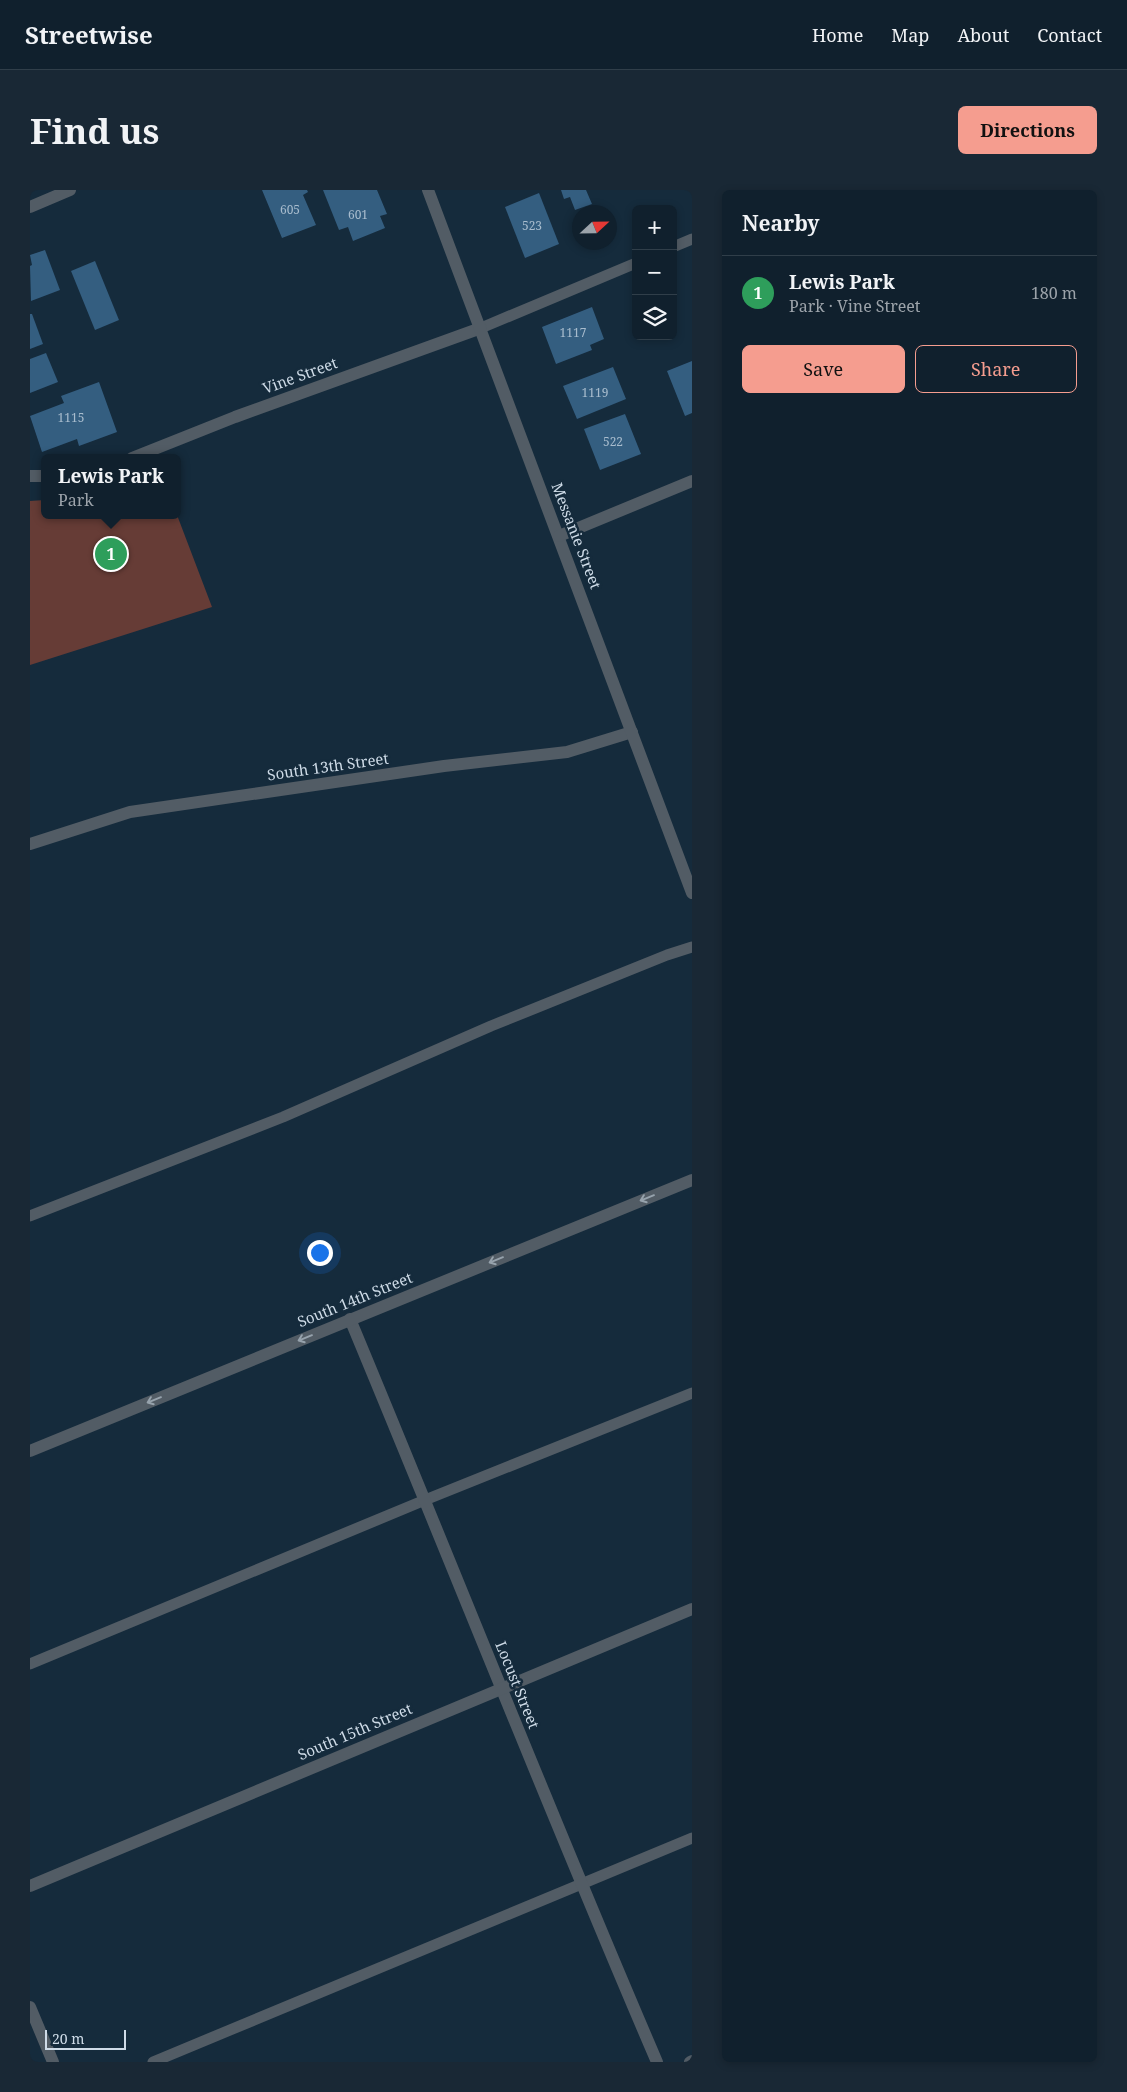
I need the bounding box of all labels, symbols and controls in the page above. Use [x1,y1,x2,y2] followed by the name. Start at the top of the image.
[25,18,153,51] text: Streetwise
[812,23,863,47] text: Home
[891,23,929,47] text: Map
[957,23,1009,47] text: About
[1037,23,1102,47] text: Contact
[958,106,1097,154] button: Directions
[30,107,159,154] text: Find us
[280,201,300,218] house number: 605
[572,205,617,250] north arrow
[632,205,677,340] map controls
[632,205,677,250] button: +
[348,206,368,223] house number: 601
[742,209,820,237] text: Nearby
[522,217,542,234] house number: 523
[632,250,677,295] button: −
[789,269,895,295] text: Lewis Park
[753,282,763,304] text: 1
[1031,282,1077,304] text: 180 m
[632,295,677,340] button: layers
[789,295,920,317] text: Park · Vine Street
[560,324,587,341] house number: 1117
[742,345,905,393] button: Save
[915,345,1077,393] button: Share
[259,352,340,398] street label: Vine Street
[582,384,608,401] house number: 1119
[58,409,84,426] house number: 1115
[603,433,623,450] house number: 522
[41,454,181,519] popup
[58,463,164,489] text: Lewis Park
[547,480,606,592] street label: Messanie Street
[58,489,94,511] text: Park
[95,535,127,573] pin: 1
[266,748,390,784] street label: South 13th Street
[640,1194,655,1204] one-way arrow
[307,1240,333,1266] your location
[489,1255,504,1265] one-way arrow
[294,1267,415,1331] street label: South 14th Street
[297,1334,312,1343] one-way arrow
[147,1395,162,1405] one-way arrow
[491,1638,545,1731] street label: Locust Street
[294,1698,415,1764] street label: South 15th Street
[45,2027,126,2050] scale bar
[52,2029,85,2048] text: 20 m

